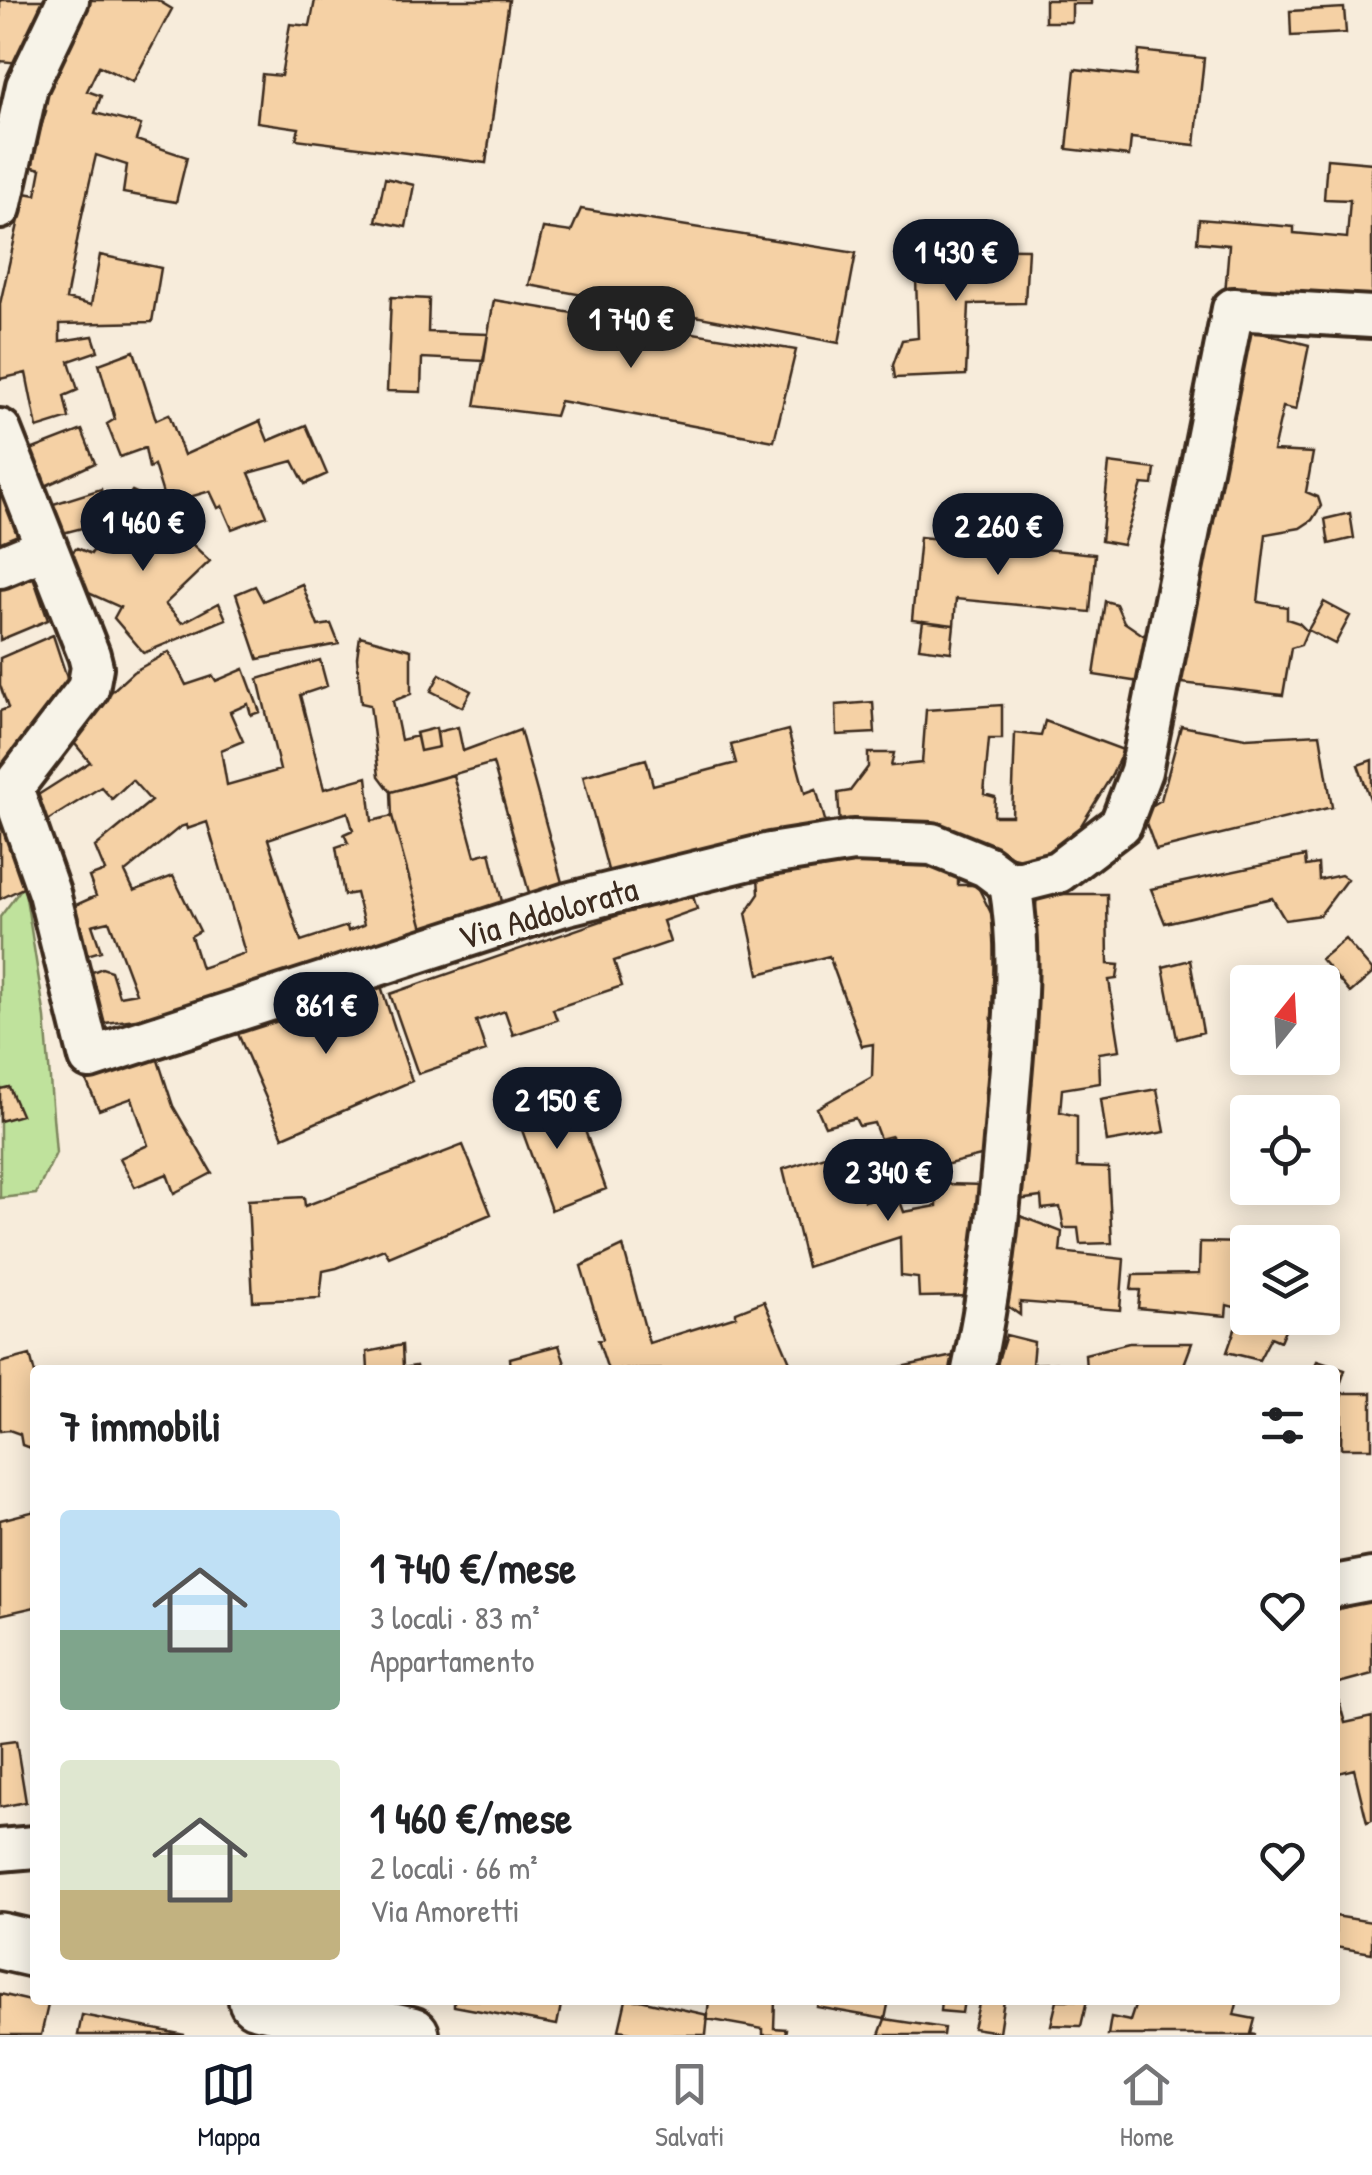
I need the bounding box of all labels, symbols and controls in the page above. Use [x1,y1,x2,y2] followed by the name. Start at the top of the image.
[864,219,1048,304] pin: 1 430 €
[915,230,997,273] text: 1 430 €
[539,286,723,371] pin: 1 740 €
[589,297,673,340] text: 1 740 €
[51,489,235,574] pin: 1 460 €
[906,493,1090,578] pin: 2 260 €
[103,500,183,543] text: 1 460 €
[954,504,1042,547] text: 2 260 €
[453,864,643,960] street label: Via Addolorata
[1230,965,1340,1075] north arrow
[1230,965,1340,1335] map controls
[256,972,396,1057] pin: 861 €
[296,983,357,1026] text: 861 €
[465,1067,649,1152] pin: 2 150 €
[515,1078,599,1121] text: 2 150 €
[1230,1095,1340,1205] button: locate
[796,1139,980,1224] pin: 2 340 €
[845,1150,931,1193] text: 2 340 €
[1230,1225,1340,1335] button: layers
[60,1397,221,1454] text: 7 immobili
[1255,1398,1310,1453] icon: filters
[370,1539,576,1596] text: 1 740 €/mese
[140,1550,260,1670] icon: home
[1255,1583,1310,1638] icon: heart
[370,1596,540,1639] text: 3 locali · 83 m²
[370,1639,534,1682] text: Appartamento
[370,1789,572,1846] text: 1 460 €/mese
[140,1800,260,1920] icon: home
[1255,1833,1310,1888] icon: heart
[370,1846,538,1889] text: 2 locali · 66 m²
[370,1889,520,1932] text: Via Amoretti
[198,2057,260,2155] tab: Mappa
[655,2057,724,2155] tab: Salvati
[1119,2057,1174,2155] tab: Home

